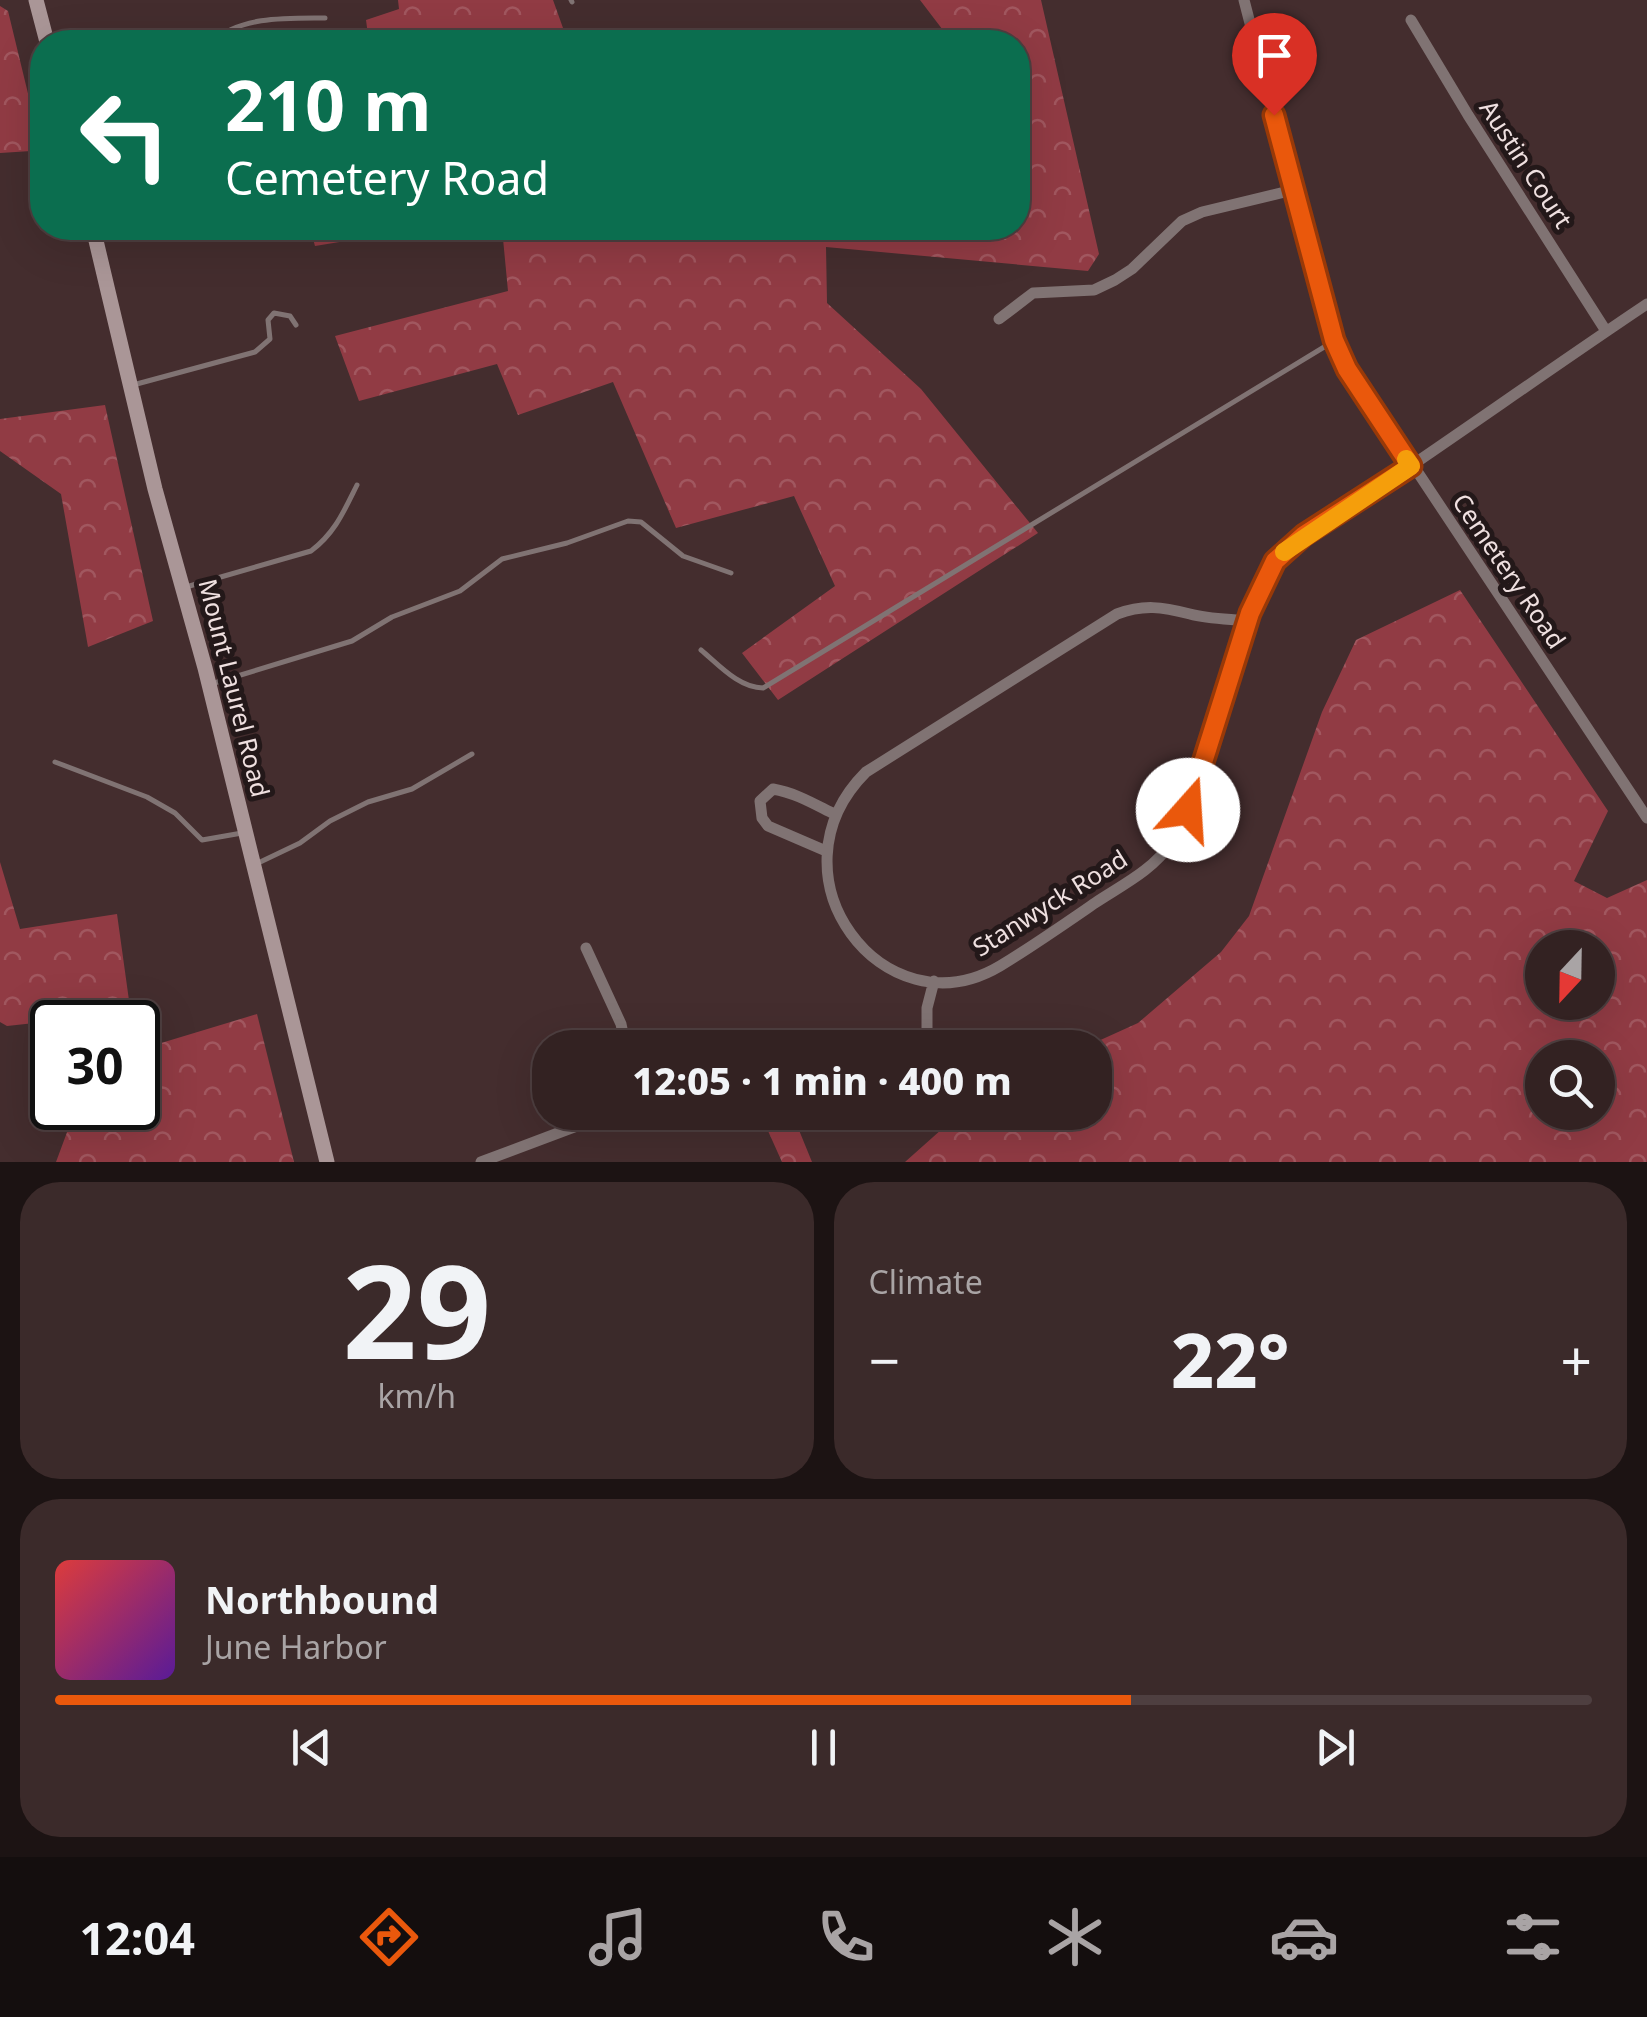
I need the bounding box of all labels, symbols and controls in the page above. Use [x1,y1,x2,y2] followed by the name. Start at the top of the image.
[1232,13,1317,116] pin
[1247,28,1302,83] icon: arrive
[225,56,432,152] text: 210 m
[60,70,190,200] icon: left
[1473,93,1581,234] street label: Austin Court
[225,147,549,208] text: Cemetery Road
[1445,486,1574,655] street label: Cemetery Road
[191,575,279,800] street label: Mount Laurel Road
[1136,758,1240,862] position arrow
[966,841,1133,963] street label: Stanwyck Road
[1525,930,1615,1020] north arrow
[1525,930,1615,1130] map controls
[30,1000,160,1130] speed limit sign: 30
[1525,1040,1615,1130] button: search
[632,1054,1012,1106] text: 12:05 · 1 min · 400 m
[342,1220,491,1397] text: 29
[869,1260,983,1303] text: Climate
[1171,1308,1289,1410] text: 22°
[869,1322,900,1397] text: −
[1561,1322,1592,1397] text: +
[377,1374,456,1417] text: km/h
[205,1573,439,1625] text: Northbound
[205,1625,387,1668] text: June Harbor
[284,1720,339,1775] icon: previous
[796,1720,851,1775] icon: pause
[1308,1720,1363,1775] icon: next
[354,1902,424,1972] icon: directions
[583,1902,653,1972] icon: music
[811,1902,881,1972] icon: phone
[1040,1902,1110,1972] icon: climate
[1269,1902,1339,1972] icon: car
[1498,1902,1568,1972] icon: filters
[79,1907,195,1968] text: 12:04

